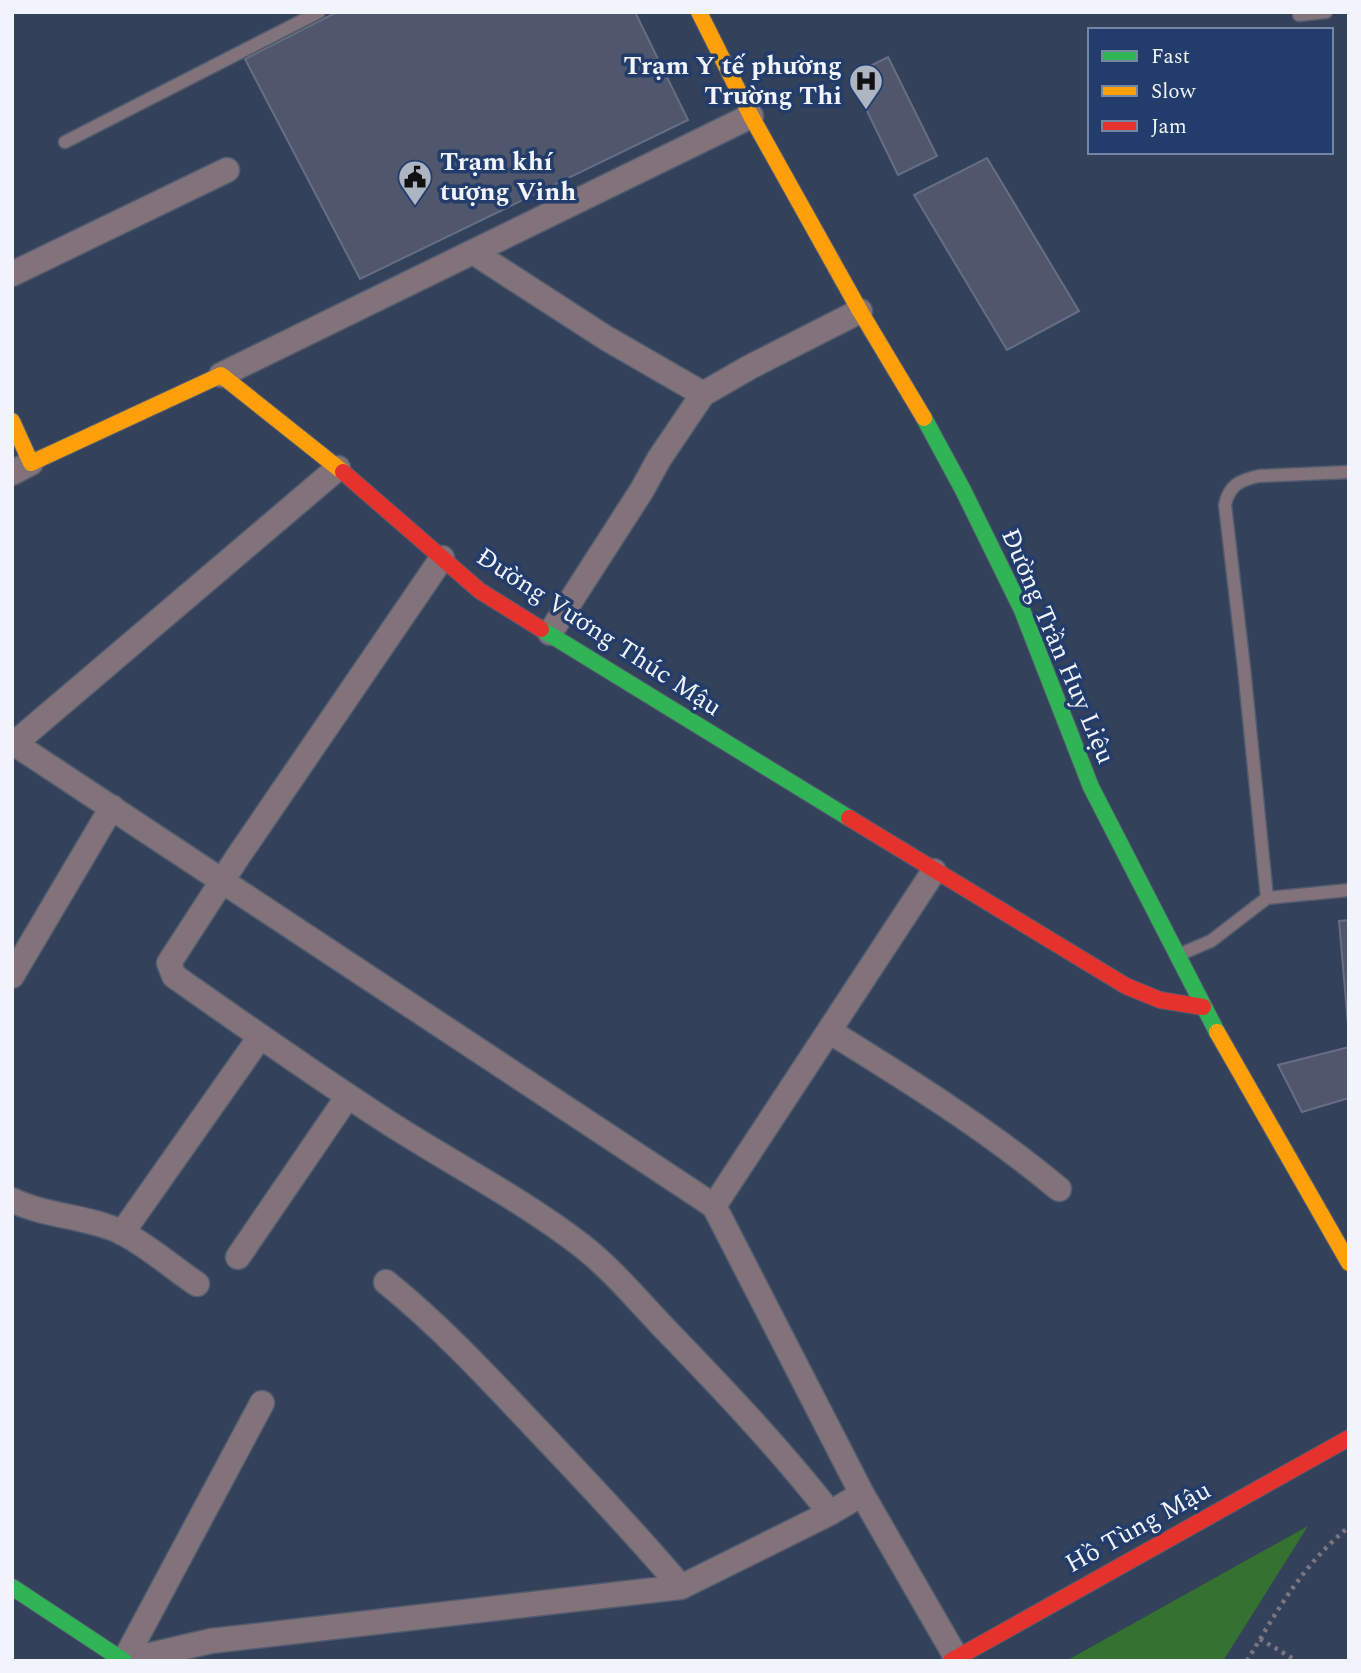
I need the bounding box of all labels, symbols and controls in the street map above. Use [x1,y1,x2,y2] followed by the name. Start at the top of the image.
[1088,28,1333,154] legend
[1151,41,1190,73] text: Fast
[624,46,842,116] place label: Trạm Y tế phường Trường Thi
[847,62,885,111] hospital icon: Trạm Y tế phường Trường Thi
[1151,76,1197,108] text: Slow
[1151,111,1187,143] text: Jam
[440,142,576,212] place label: Trạm khí tượng Vinh
[396,158,434,207] public building icon: Trạm khí tượng Vinh
[990,522,1126,770] street label: Đường Trần Huy Liệu
[468,537,730,727] street label: Đường Vương Thúc Mậu
[1058,1470,1218,1584] street label: Hồ Tùng Mậu

